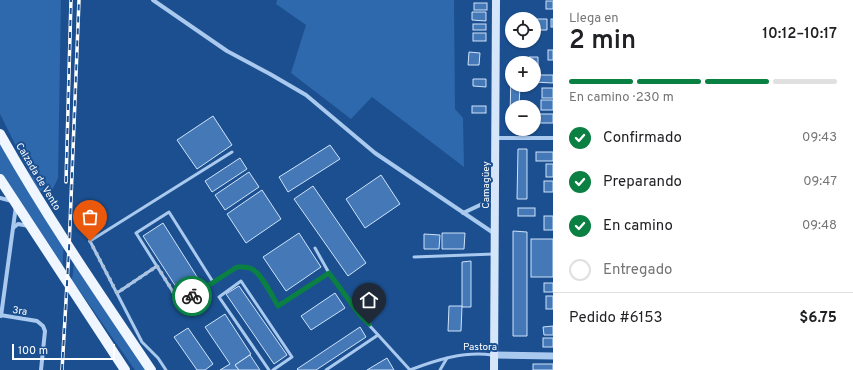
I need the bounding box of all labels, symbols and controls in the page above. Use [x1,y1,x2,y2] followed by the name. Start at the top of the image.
[569,11,619,27] text: Llega en
[505,12,541,136] map controls
[505,12,541,48] button: locate
[569,25,636,58] text: 2 min
[762,25,837,44] text: 10:12–10:17
[505,56,541,92] button: +
[569,90,674,106] text: En camino · 230 m
[505,100,541,136] button: −
[569,127,591,149] icon: check
[603,129,682,148] text: Confirmado
[802,130,837,146] text: 09:43
[12,141,63,213] street label: Calzada de Vento
[480,161,493,209] street label: Camagüey
[569,171,591,193] icon: check
[603,173,682,192] text: Preparando
[803,174,837,190] text: 09:47
[73,200,107,241] pin
[79,206,101,228] icon: bag
[569,215,591,237] icon: check
[603,217,673,236] text: En camino
[802,218,837,234] text: 09:48
[603,261,672,280] text: Entregado
[172,276,212,316] courier
[352,283,386,324] pin
[181,285,203,307] icon: bike
[358,289,380,311] icon: home
[11,304,28,319] street label: 3ra
[569,309,663,328] text: Pedido #6153
[799,309,837,328] text: $6.75
[463,341,497,354] street label: Pastora
[12,342,115,361] scale bar
[18,344,48,358] text: 100 m

